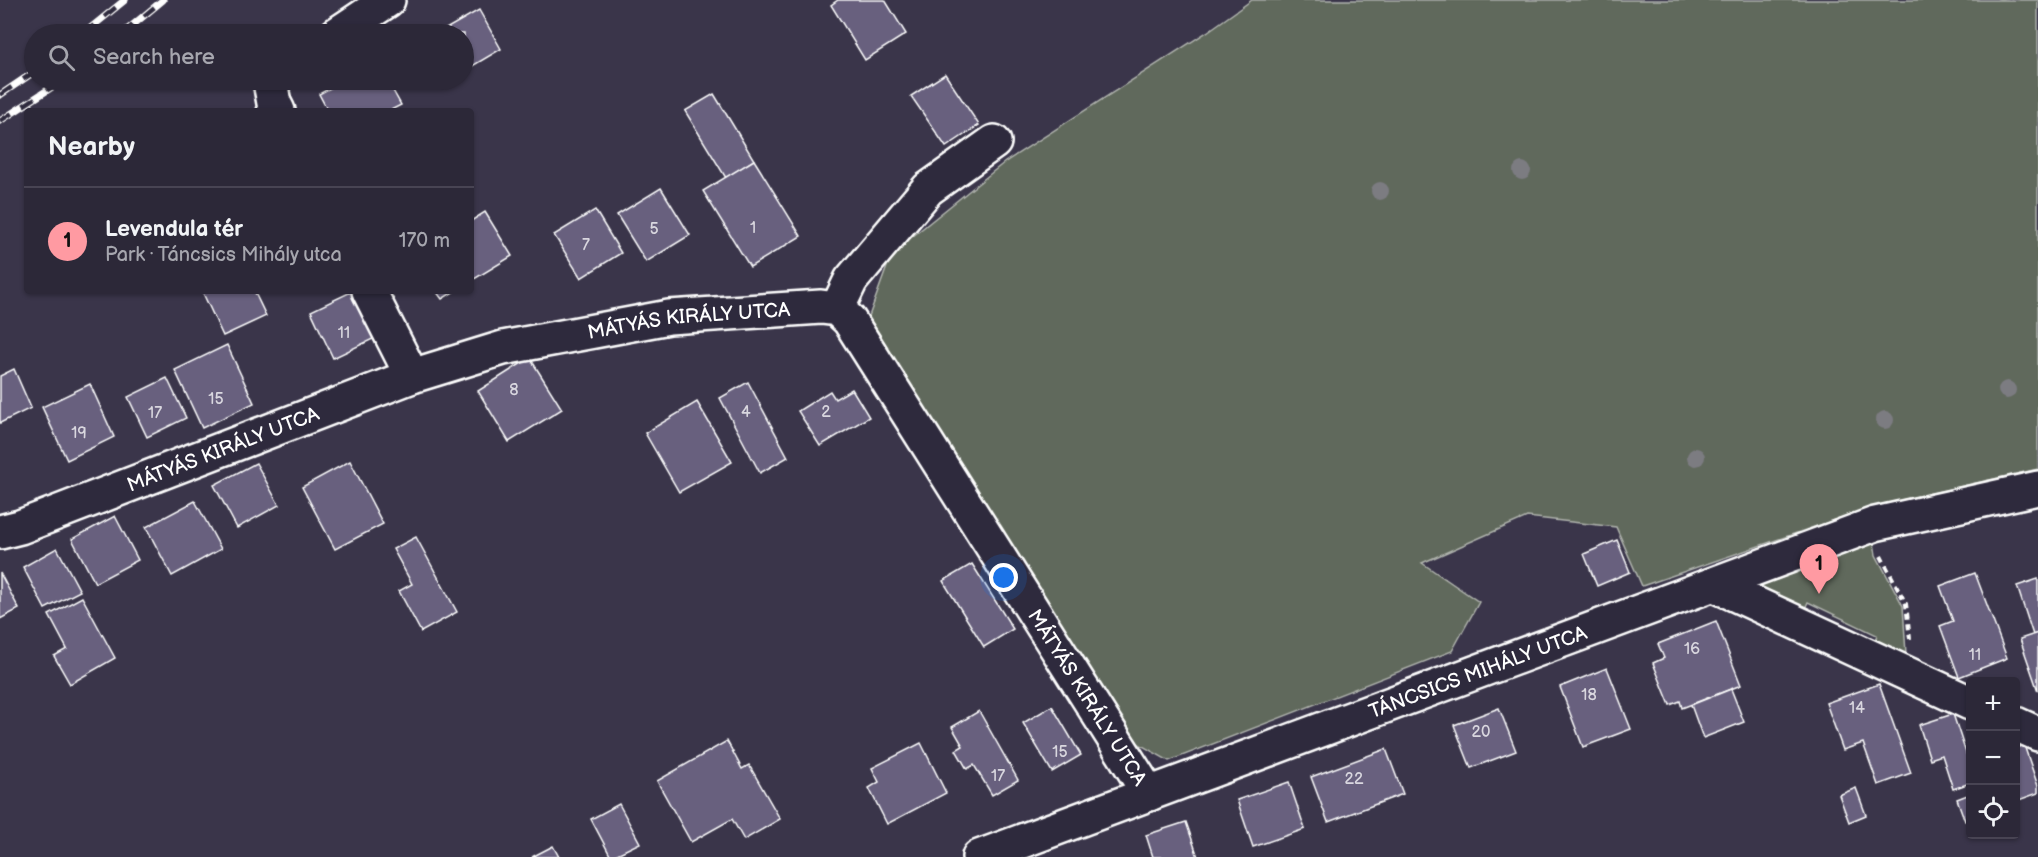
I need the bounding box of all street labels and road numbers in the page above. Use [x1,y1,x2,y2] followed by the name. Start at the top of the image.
[586,298,792,345] street label: MÁTYÁS KIRÁLY UTCA
[124,402,323,498] street label: MÁTYÁS KIRÁLY UTCA
[1022,605,1152,791] street label: MÁTYÁS KIRÁLY UTCA
[1366,621,1591,724] street label: TÁNCSICS MIHÁLY UTCA

